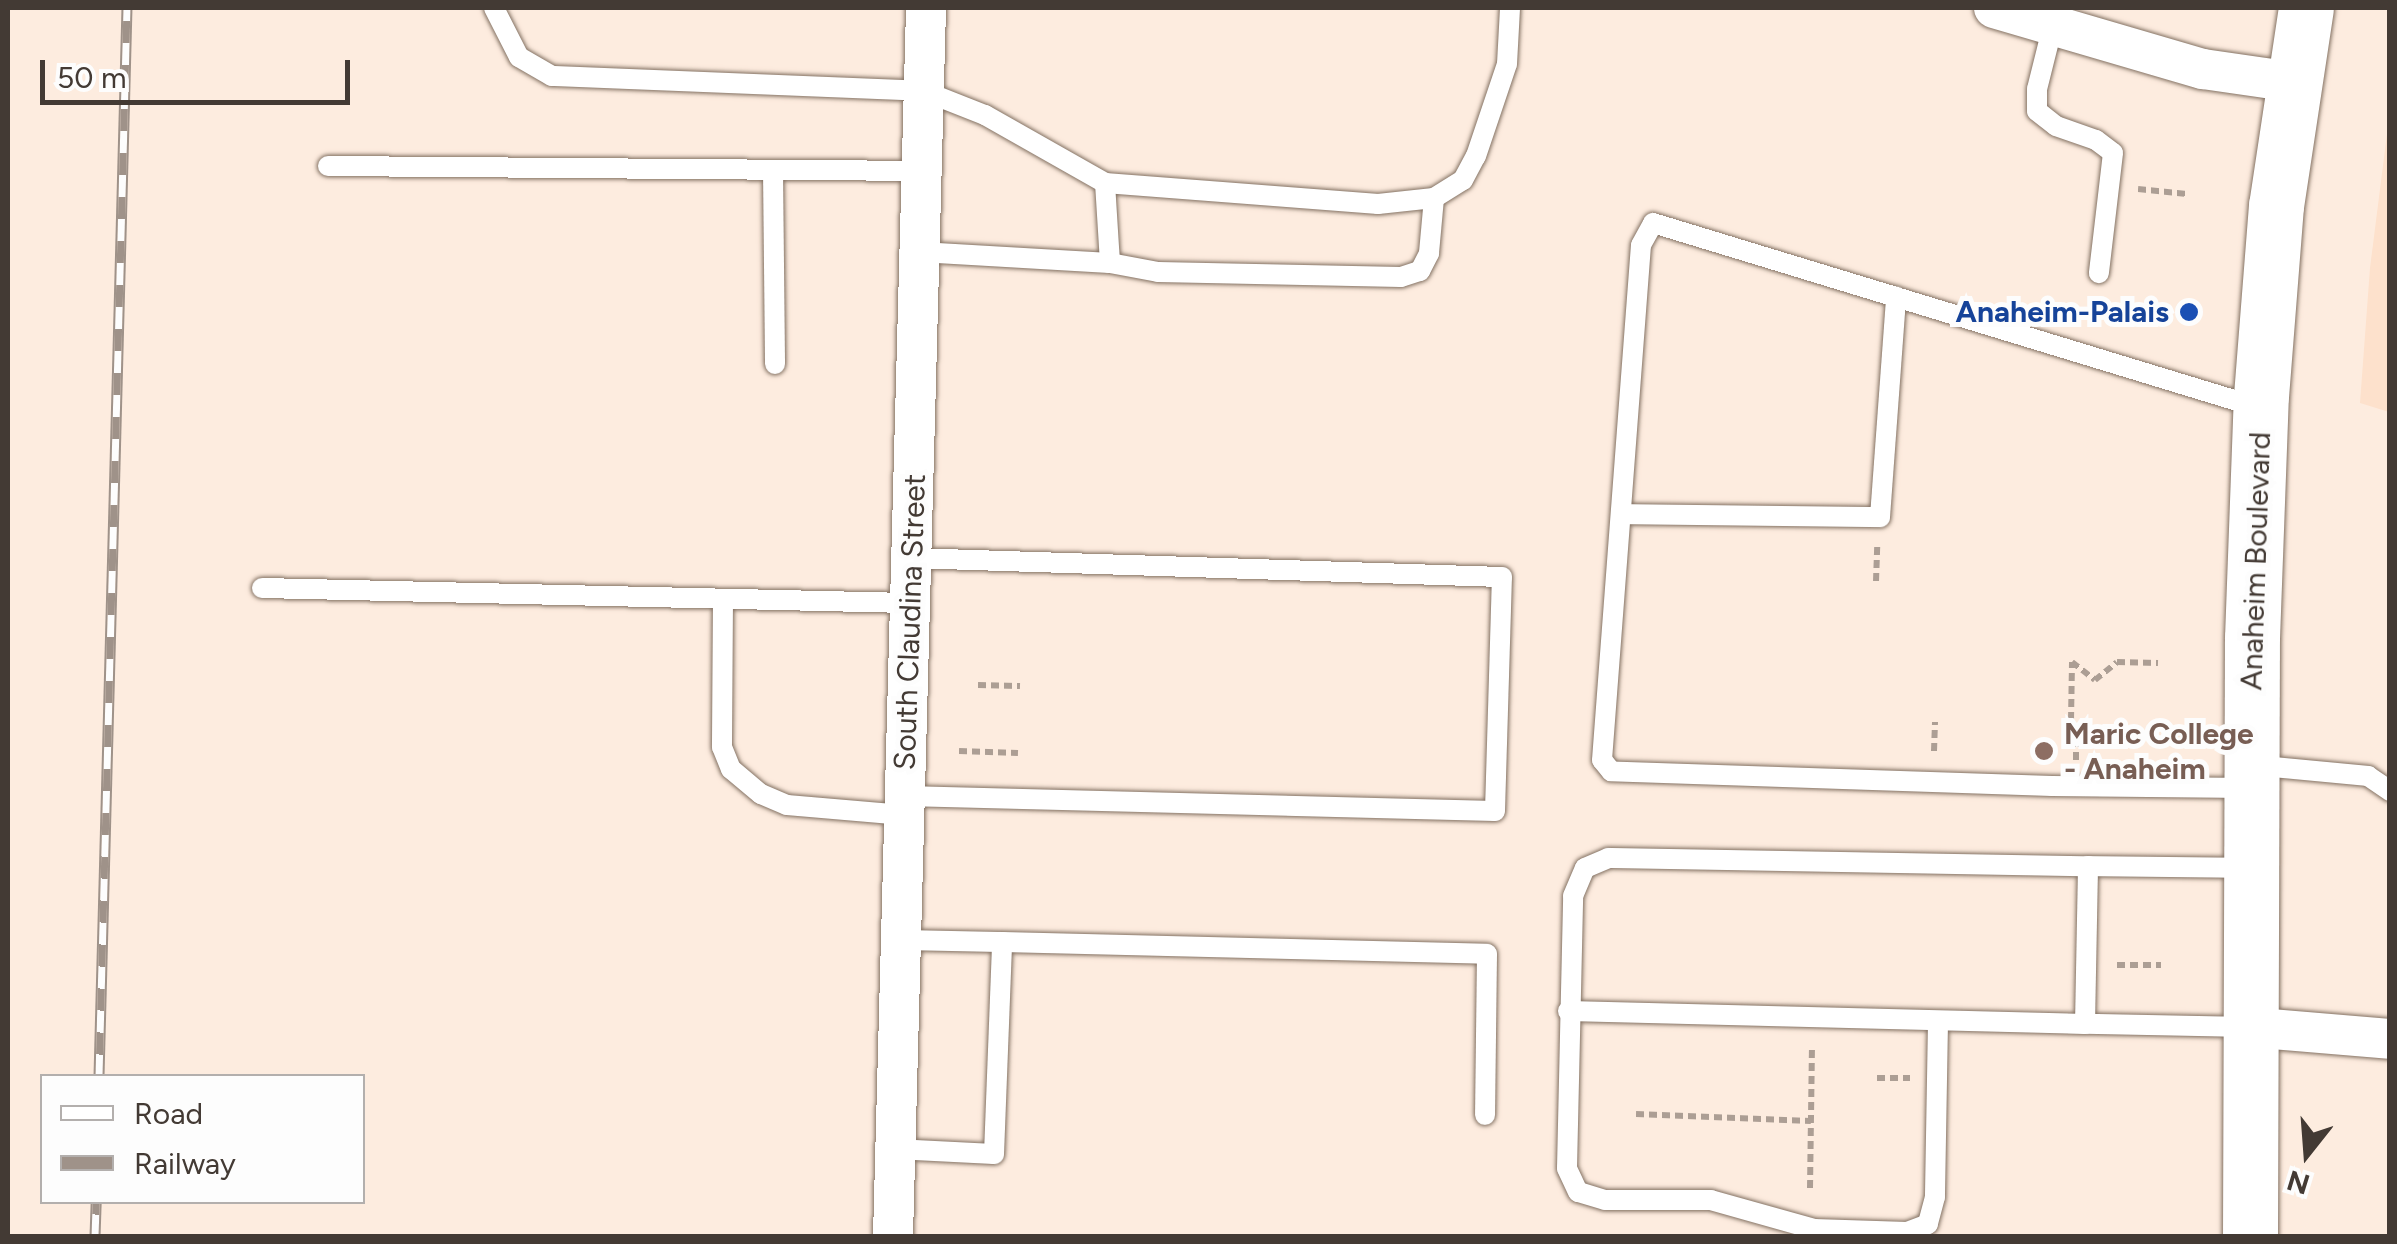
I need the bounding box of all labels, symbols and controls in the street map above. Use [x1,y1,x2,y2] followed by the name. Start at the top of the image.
[45,40,355,102] scale bar
[57,59,126,96] text: 50 m
[1956,294,2169,330] place label: Anaheim-Palais
[2178,301,2200,323] marker: Anaheim-Palais
[2233,431,2279,691] street label: Anaheim Boulevard
[887,473,933,771] street label: South Claudina Street
[2064,716,2254,786] place label: Maric College - Anaheim
[2033,740,2055,762] marker: Maric College - Anaheim
[40,1074,365,1204] legend
[134,1095,203,1132] text: Road
[2257,1104,2357,1204] north arrow
[134,1145,236,1182] text: Railway
[2283,1163,2314,1202] text: N

